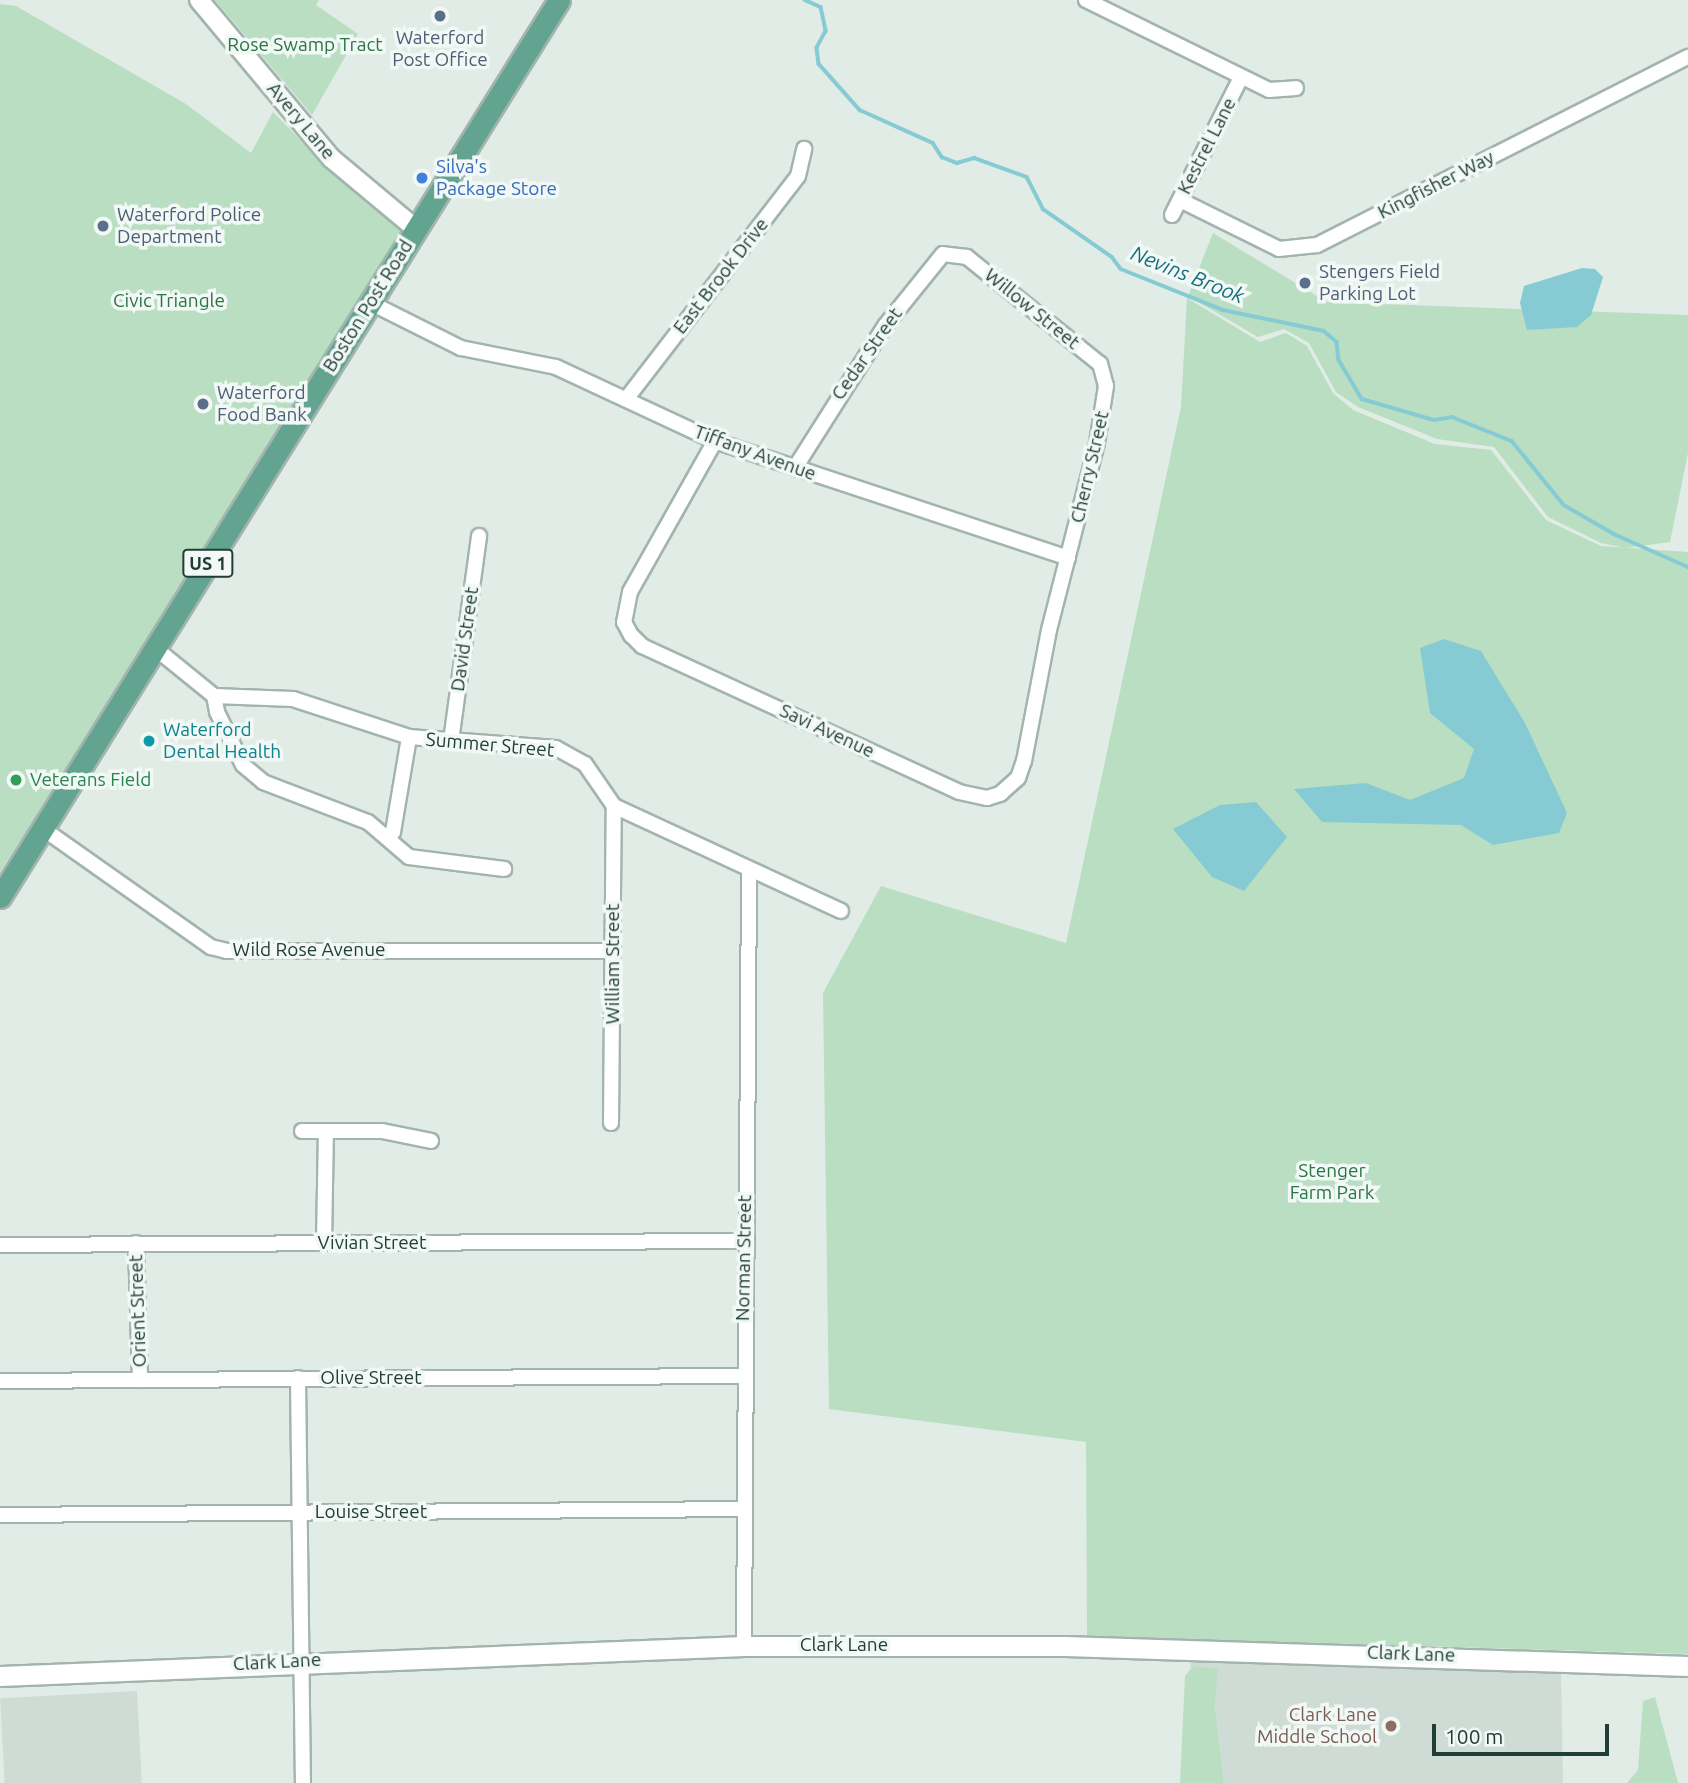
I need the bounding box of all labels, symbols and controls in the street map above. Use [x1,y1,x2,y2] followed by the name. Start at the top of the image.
[432,8,448,24] marker: Waterford Post Office
[392,27,488,71] place label: Waterford Post Office
[227,34,383,56] park label: Rose Swamp Tract
[262,78,340,164] street label: Avery Lane
[1173,94,1241,198] street label: Kestrel Lane
[1374,146,1498,224] street label: Kingfisher Way
[436,156,557,200] place label: Silva's Package Store
[414,170,430,186] marker: Silva's Package Store
[117,204,261,248] place label: Waterford Police Department
[669,214,773,338] street label: East Brook Drive
[95,218,111,234] marker: Waterford Police Department
[318,236,418,376] street label: Boston Post Road
[1128,240,1248,308] water label: Nevins Brook
[1319,261,1440,305] place label: Stengers Field Parking Lot
[980,264,1084,354] street label: Willow Street
[1297,275,1313,291] marker: Stengers Field Parking Lot
[113,290,225,312] park label: Civic Triangle
[827,303,907,405] street label: Cedar Street
[217,382,307,426] place label: Waterford Food Bank
[195,396,211,412] marker: Waterford Food Bank
[1066,409,1114,525] street label: Cherry Street
[691,420,819,486] street label: Tiffany Avenue
[182,548,234,578] road number: US 1
[446,585,484,693] street label: David Street
[776,699,878,763] street label: Savi Avenue
[163,719,281,763] place label: Waterford Dental Health
[425,728,555,762] street label: Summer Street
[141,733,157,749] marker: Waterford Dental Health
[30,769,151,791] place label: Veterans Field
[8,772,24,788] marker: Veterans Field
[602,904,624,1024] street label: William Street
[232,939,386,961] street label: Wild Rose Avenue
[1290,1160,1374,1204] park label: Stenger Farm Park
[731,1195,757,1321] street label: Norman Street
[317,1232,427,1254] street label: Vivian Street
[125,1254,151,1368] street label: Orient Street
[320,1367,422,1389] street label: Olive Street
[315,1501,427,1523] street label: Louise Street
[800,1634,888,1656] street label: Clark Lane
[1366,1641,1456,1667] street label: Clark Lane
[232,1648,322,1676] street label: Clark Lane
[1257,1704,1377,1748] place label: Clark Lane Middle School
[1436,1710,1613,1754] scale bar
[1383,1718,1399,1734] marker: Clark Lane Middle School
[1445,1724,1503,1748] text: 100 m

